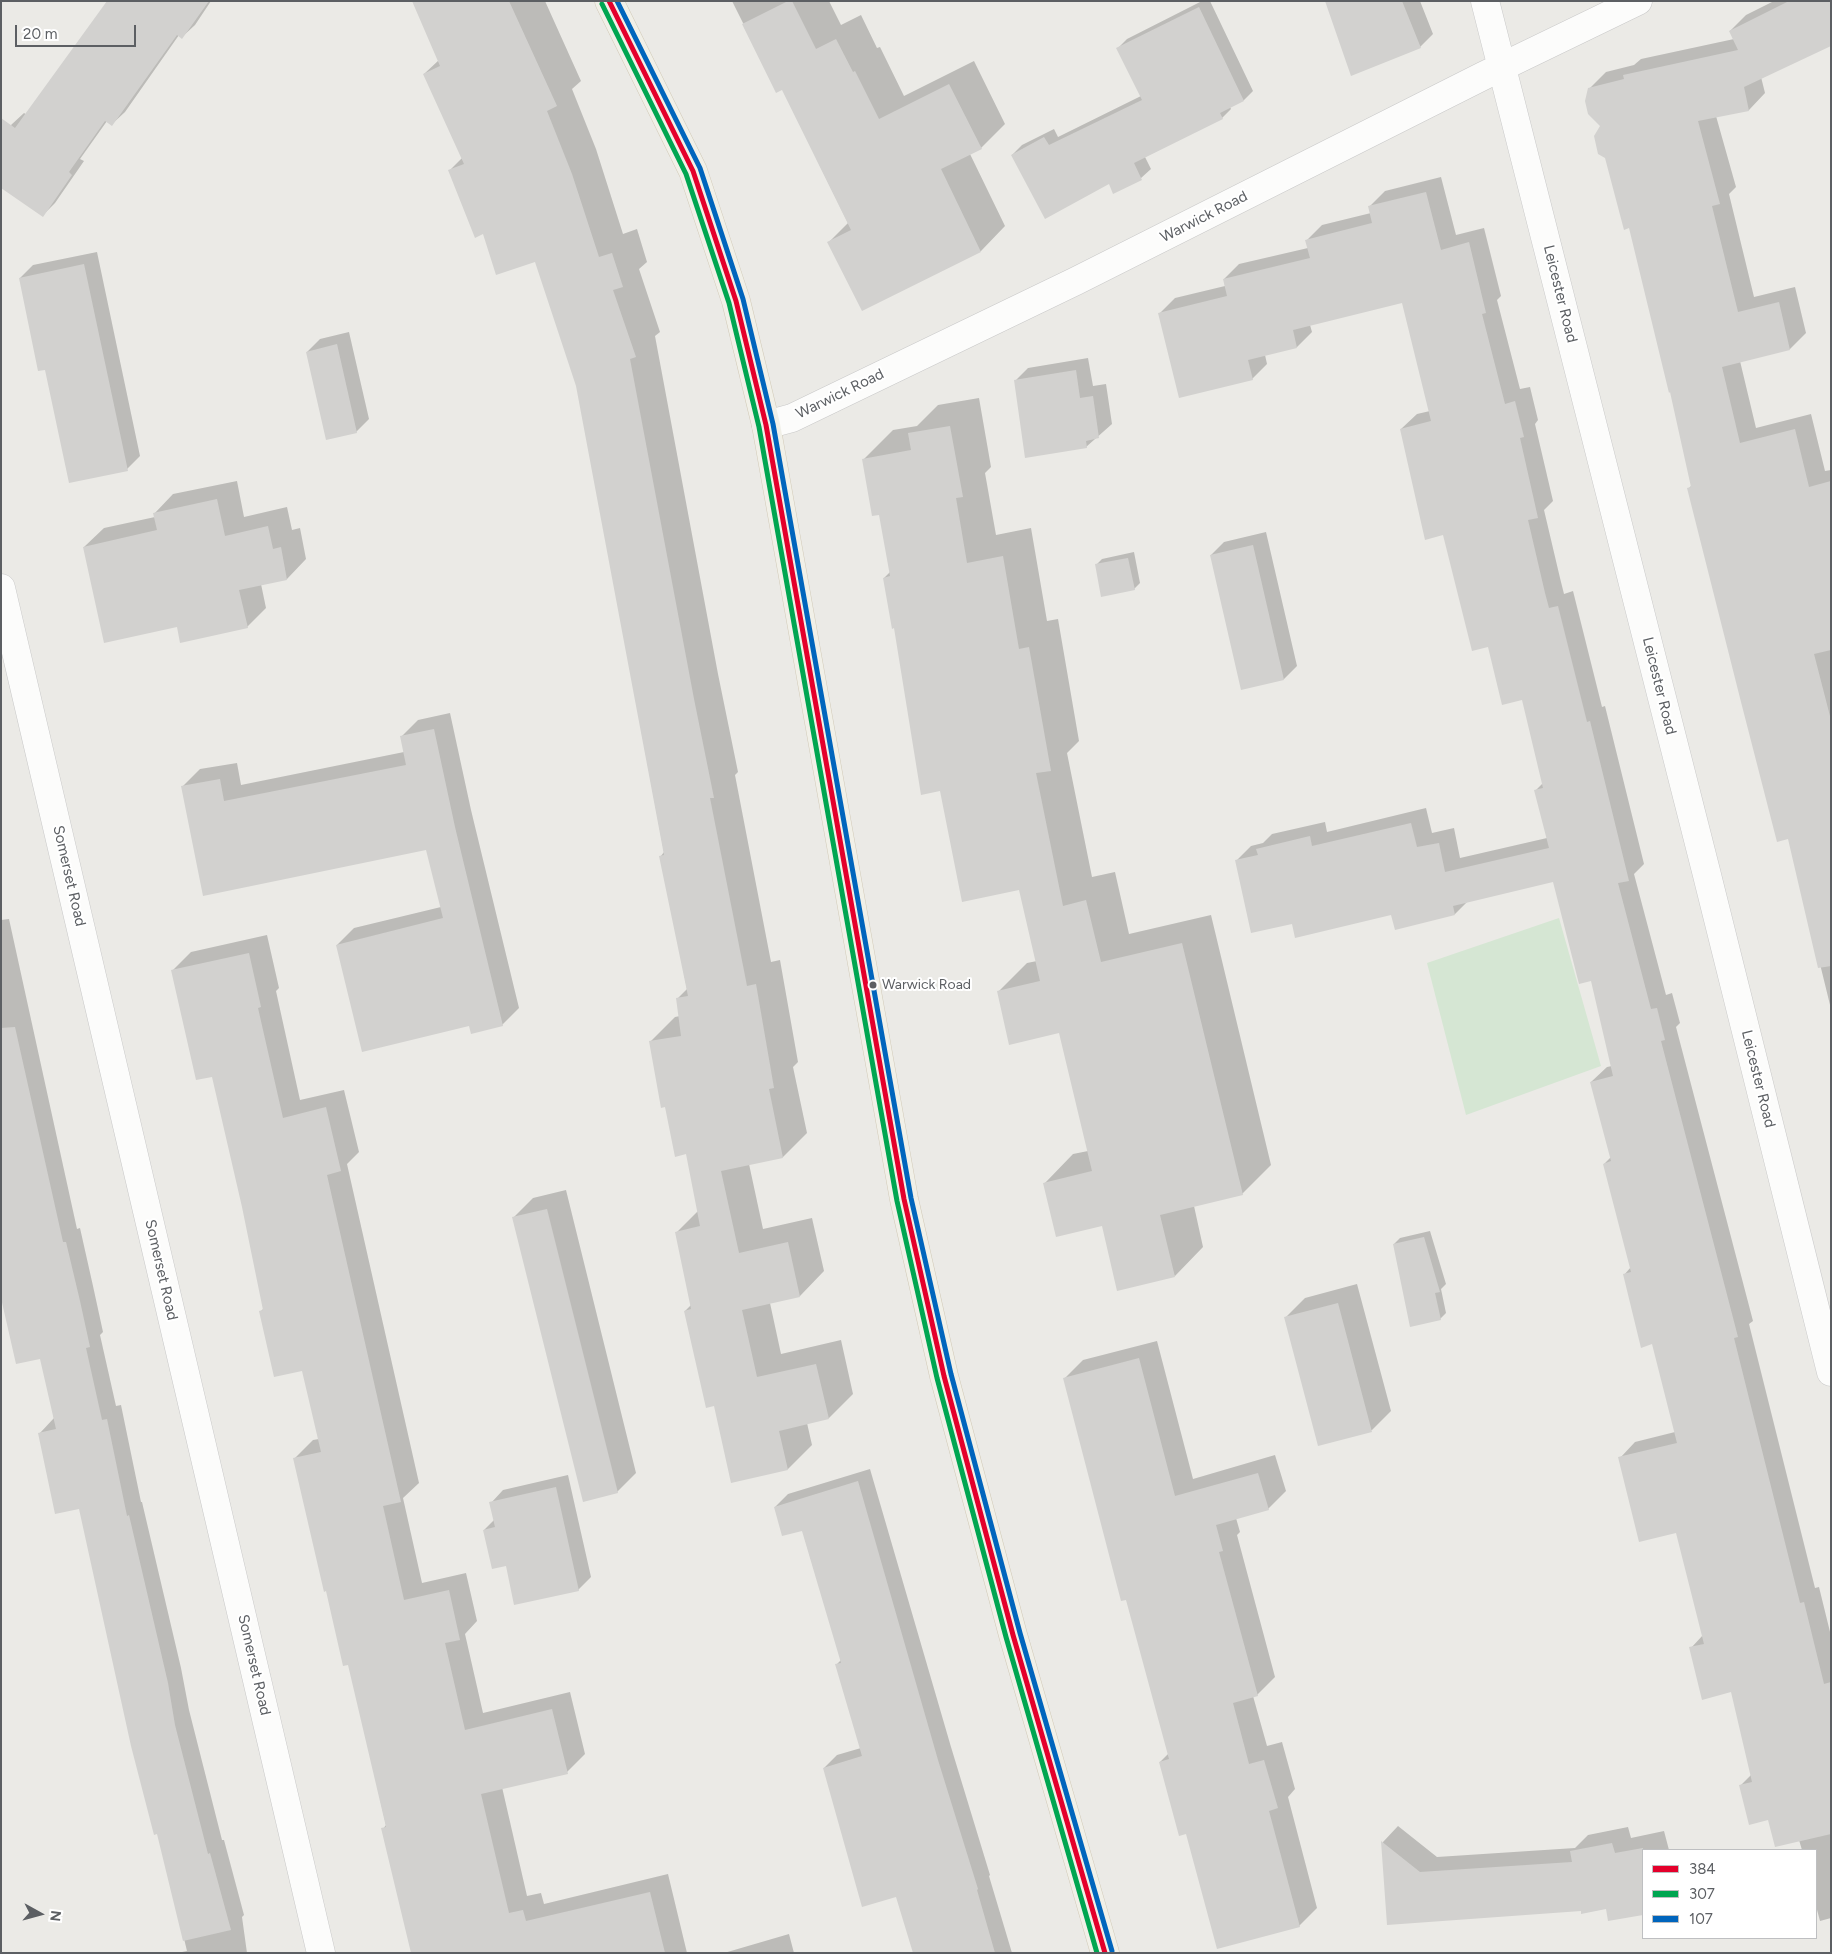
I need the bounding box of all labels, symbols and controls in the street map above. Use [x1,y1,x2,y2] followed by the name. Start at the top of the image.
[18,15,139,47] scale bar
[23,25,57,43] text: 20 m
[1157,187,1251,247] street label: Warwick Road
[1539,243,1581,345] street label: Leicester Road
[793,365,887,423] street label: Warwick Road
[1638,635,1680,737] street label: Leicester Road
[49,824,89,928] street label: Somerset Road
[882,977,971,993] place label: Warwick Road
[868,980,878,990] marker: Warwick Road
[1737,1028,1779,1130] street label: Leicester Road
[141,1218,181,1322] street label: Somerset Road
[234,1613,274,1717] street label: Somerset Road
[1642,1849,1817,1939] legend
[1689,1860,1716,1878] text: 384
[1689,1885,1715,1903] text: 307
[15,1889,65,1939] north arrow
[46,1909,64,1922] text: N
[1689,1910,1713,1928] text: 107

